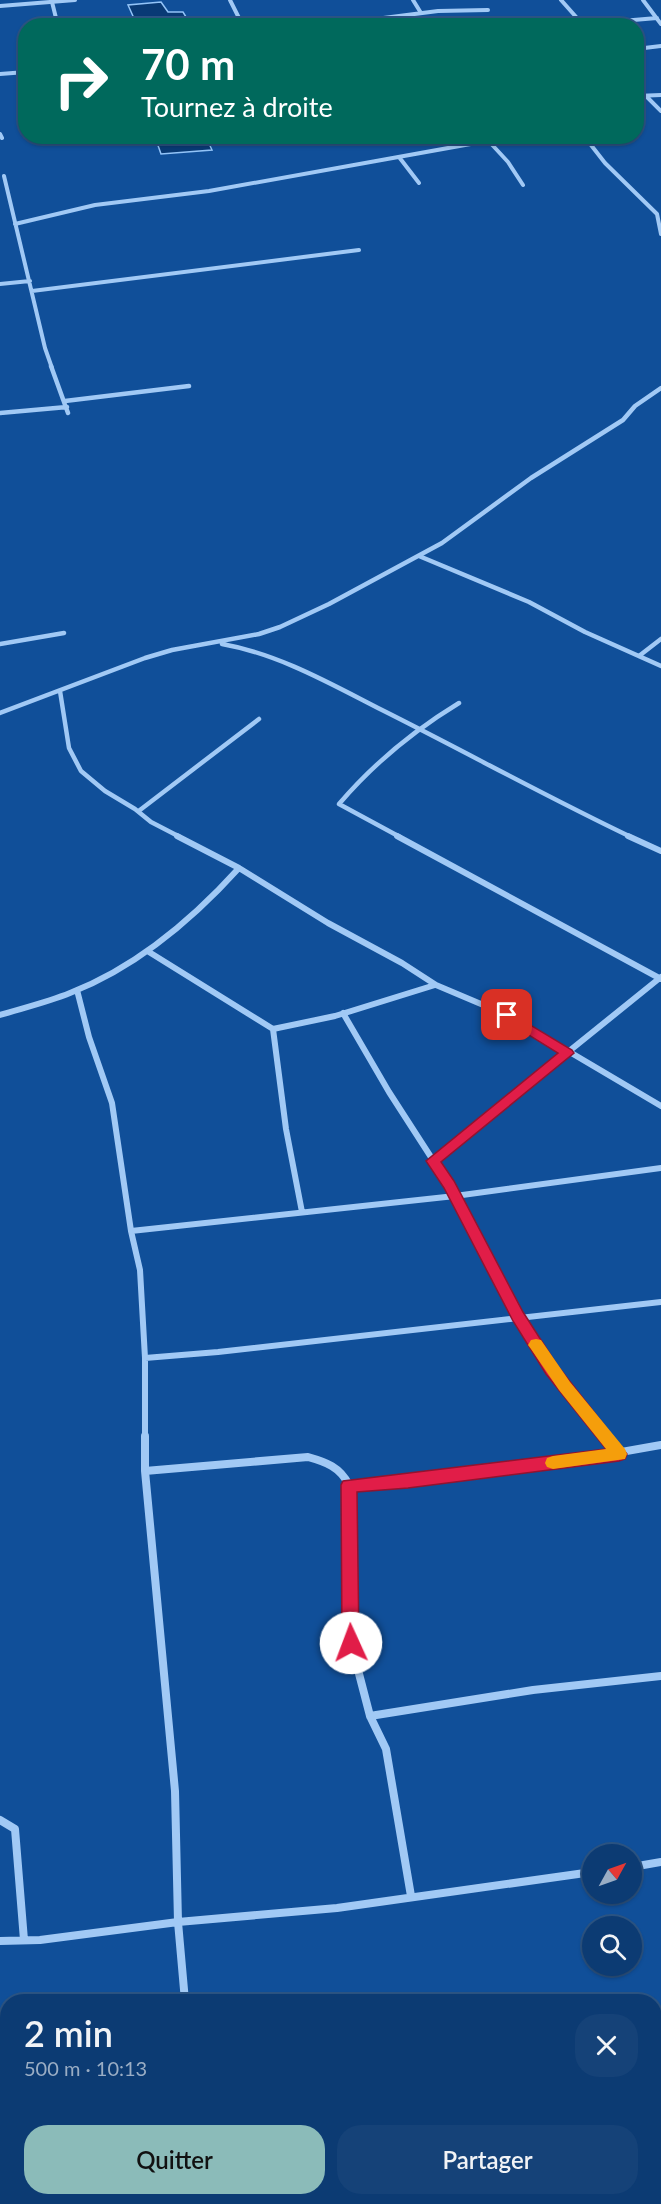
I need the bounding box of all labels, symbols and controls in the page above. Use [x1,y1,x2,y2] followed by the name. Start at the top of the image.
[141,39,235,89] text: 70 m
[42,42,120,120] icon: right
[141,90,333,123] text: Tournez à droite
[481,989,532,1040] pin
[490,998,523,1031] icon: arrive
[319,1611,383,1675] position arrow
[582,1844,642,1904] north arrow
[582,1844,642,1976] map controls
[582,1916,642,1976] button: search
[24,2011,113,2055] text: 2 min
[575,2014,638,2077] button: close
[24,2056,147,2080] text: 500 m · 10:13
[24,2125,325,2194] button: Quitter
[337,2125,638,2194] button: Partager

